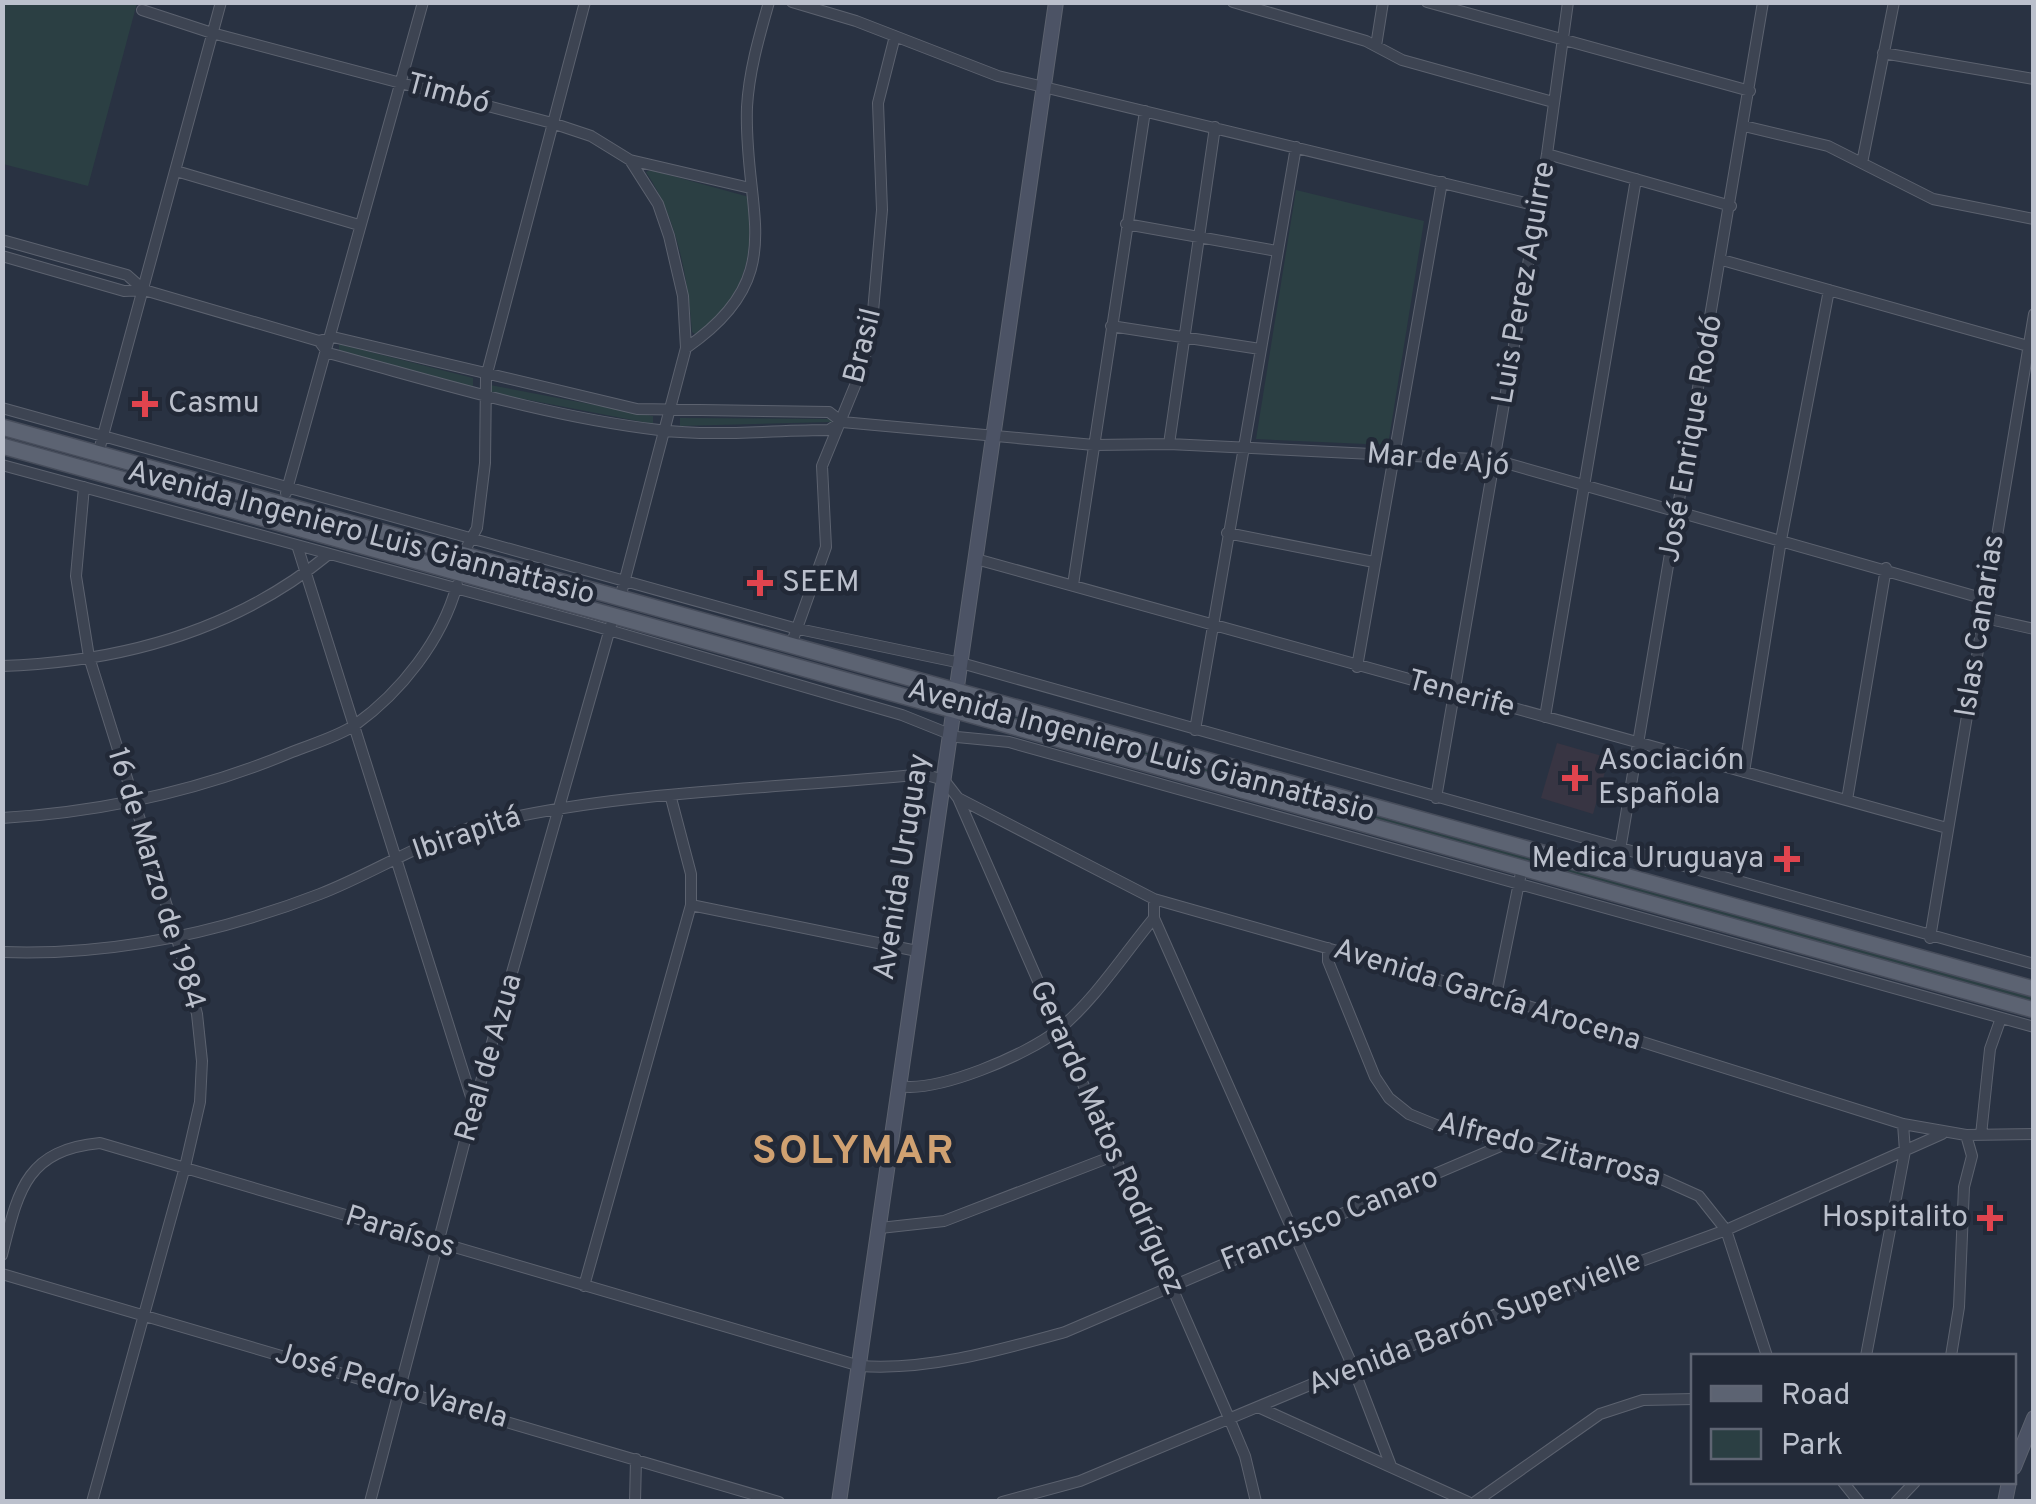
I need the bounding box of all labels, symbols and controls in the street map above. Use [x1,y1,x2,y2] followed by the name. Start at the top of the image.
[402,66,494,124] street label: Timbó
[1485,159,1565,407] street label: Luis Perez Aguirre
[837,305,891,387] street label: Brasil
[1652,312,1732,566] street label: José Enrique Rodó
[168,386,260,423] place label: Casmu
[132,391,158,417] marker: Casmu
[1365,436,1511,486] street label: Mar de Ajó
[123,454,599,614] street label: Avenida Ingeniero Luis Giannattasio
[1948,532,2014,720] street label: Islas Canarias
[782,565,860,602] place label: SEEM
[747,570,773,596] marker: SEEM
[1403,663,1519,727] street label: Tenerife
[903,672,1379,832] street label: Avenida Ingeniero Luis Giannattasio
[1598,743,1744,814] place label: Asociación Española
[98,744,212,1014] street label: 16 de Marzo de 1984
[867,751,939,983] street label: Avenida Uruguay
[1562,765,1588,791] marker: Asociación Española
[408,799,526,871] street label: Ibirapitá
[1532,841,1764,878] place label: Medica Uruguaya
[1774,846,1800,872] marker: Medica Uruguaya
[1329,932,1645,1060] street label: Avenida García Arocena
[448,970,532,1146] street label: Real de Azua
[1020,975,1192,1301] street label: Gerardo Matos Rodríguez
[1433,1105,1665,1197] street label: Alfredo Zitarrosa
[752,1128,956,1178] district label: SOLYMAR
[1216,1160,1444,1280] street label: Francisco Canaro
[340,1199,460,1267] street label: Paraísos
[1822,1200,1968,1237] place label: Hospitalito
[1977,1205,2003,1231] marker: Hospitalito
[1303,1243,1647,1405] street label: Avenida Barón Supervielle
[270,1336,512,1438] street label: José Pedro Varela
[1691,1354,2016,1484] legend
[1781,1378,1850,1415] text: Road
[1781,1428,1843,1465] text: Park

